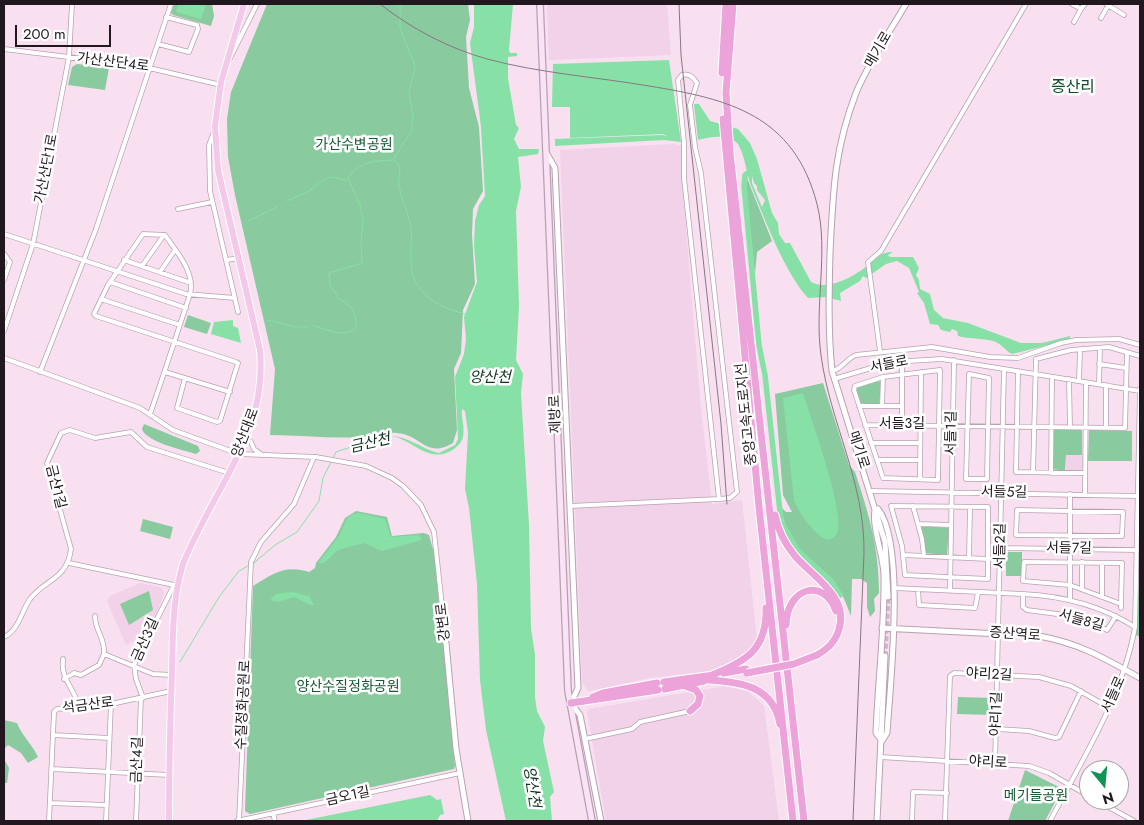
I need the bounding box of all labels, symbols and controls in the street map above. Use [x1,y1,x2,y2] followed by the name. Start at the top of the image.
[18,15,114,47] scale bar
[23,23,66,45] text: 200 m
[862,29,896,71] street label: 메기로
[76,50,150,76] street label: 가산산단4로
[1051,78,1095,98] district label: 증산리
[32,133,62,205] street label: 가산산단1로
[315,138,393,154] park label: 가산수변공원
[868,353,910,377] street label: 서들로
[733,362,761,466] street label: 중앙고속도로지선
[469,369,511,387] water label: 양산천
[547,394,565,434] street label: 제방로
[229,406,263,460] street label: 양산대로
[943,410,961,456] street label: 서들1길
[879,417,925,433] street label: 서들3길
[844,429,872,471] street label: 메기로
[348,431,392,457] water label: 금산천
[41,463,69,511] street label: 금산1길
[981,484,1027,502] street label: 서들5길
[992,523,1010,569] street label: 서들2길
[1046,540,1092,558] street label: 서들7길
[434,602,454,642] street label: 강변로
[1056,607,1106,635] street label: 서들8길
[129,615,163,665] street label: 금산3길
[989,625,1041,645] street label: 증산역로
[233,660,255,750] street label: 수질정화공원로
[965,665,1013,685] street label: 야리2길
[1098,674,1130,716] street label: 서들로
[296,680,400,696] park label: 양산수질정화공원
[988,691,1006,737] street label: 야리1길
[61,695,115,717] street label: 석금산로
[129,736,147,784] street label: 금산4길
[968,754,1008,772] street label: 야리로
[1079,760,1129,810] north arrow
[519,765,543,809] water label: 양산천
[324,784,372,810] street label: 금오1길
[1100,787,1116,810] text: N
[1004,789,1068,805] park label: 메기들공원

